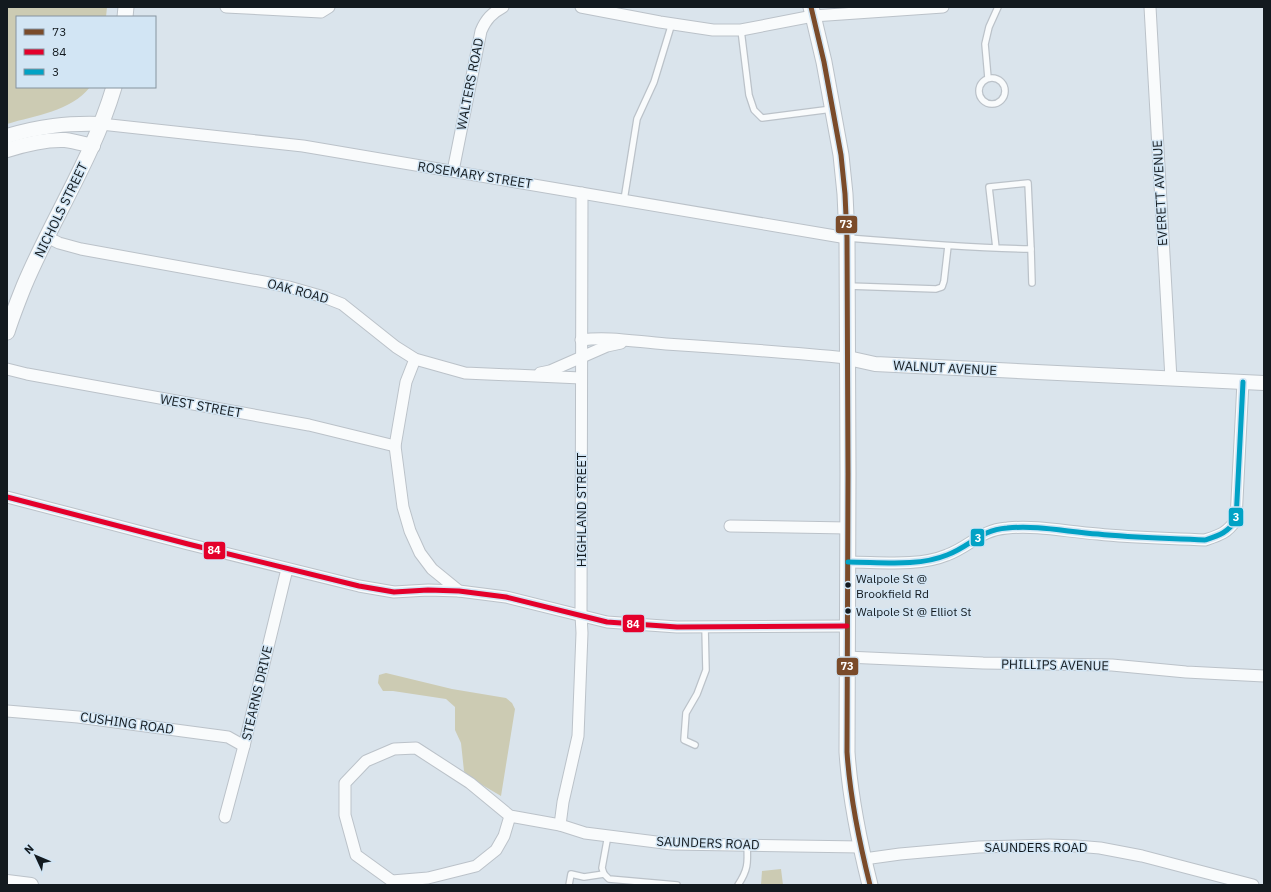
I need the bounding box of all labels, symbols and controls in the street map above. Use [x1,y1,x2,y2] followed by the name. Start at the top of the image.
[16,16,156,88] legend
[52,24,66,39] text: 73
[453,36,487,132] street label: WALTERS ROAD
[52,44,66,59] text: 84
[52,64,59,79] text: 3
[1149,140,1171,246] street label: EVERETT AVENUE
[416,158,534,193] street label: ROSEMARY STREET
[31,159,92,260] street label: NICHOLS STREET
[835,215,858,234] line badge: 73
[839,217,853,231] text: 73
[265,275,331,307] street label: OAK ROAD
[893,357,997,379] street label: WALNUT AVENUE
[159,390,244,422] street label: WEST STREET
[573,452,590,567] street label: HIGHLAND STREET
[1228,507,1244,527] line badge: 3
[1233,510,1239,524] text: 3
[970,528,985,547] line badge: 3
[975,531,981,545] text: 3
[203,541,226,560] line badge: 84
[207,543,221,557] text: 84
[856,571,929,601] place label: Walpole St @ Brookfield Rd
[843,580,853,590] marker: Walpole St @ Brookfield Rd
[856,604,972,619] place label: Walpole St @ Elliot St
[843,606,853,616] marker: Walpole St @ Elliot St
[622,614,645,633] line badge: 84
[626,617,640,631] text: 84
[238,644,276,742] street label: STEARNS DRIVE
[1001,656,1109,674] street label: PHILLIPS AVENUE
[836,657,859,676] line badge: 73
[840,659,854,673] text: 73
[79,708,175,738] street label: CUSHING ROAD
[656,833,760,853] street label: SAUNDERS ROAD
[16,836,56,876] north arrow
[984,839,1088,856] street label: SAUNDERS ROAD
[21,841,37,857] text: N

